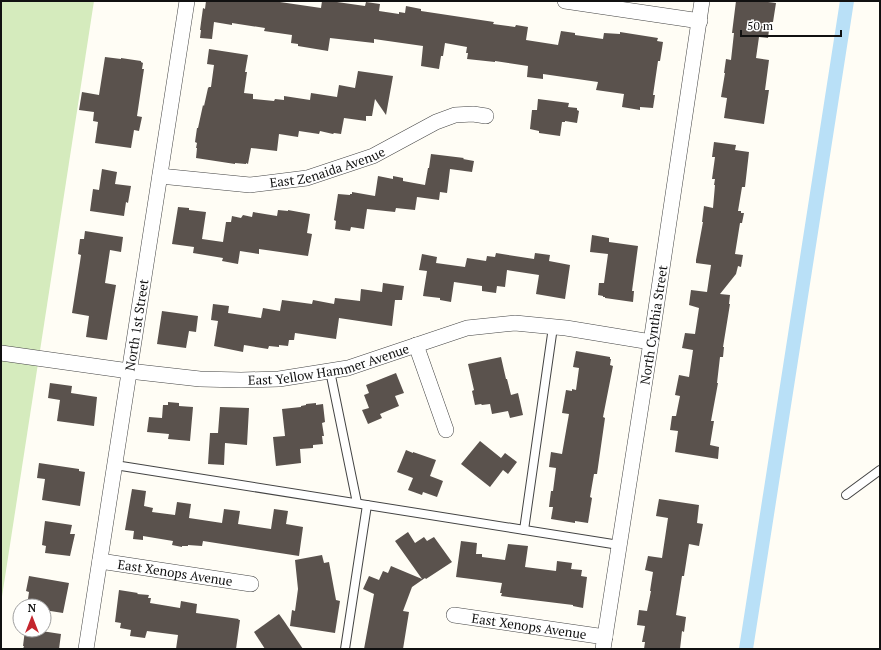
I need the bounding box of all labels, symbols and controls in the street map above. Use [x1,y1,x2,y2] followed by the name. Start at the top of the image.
[741,12,841,38] scale bar
[747,18,774,33] text: 50 m
[269,142,388,192] street label: East Zenaida Avenue
[635,264,671,386] street label: North Cynthia Street
[120,278,153,372] street label: North 1st Street
[248,339,411,389] street label: East Yellow Hammer Avenue
[116,555,234,590] street label: East Xenops Avenue
[12,598,52,638] north arrow
[28,601,37,615] text: N
[471,609,588,643] street label: East Xenops Avenue

